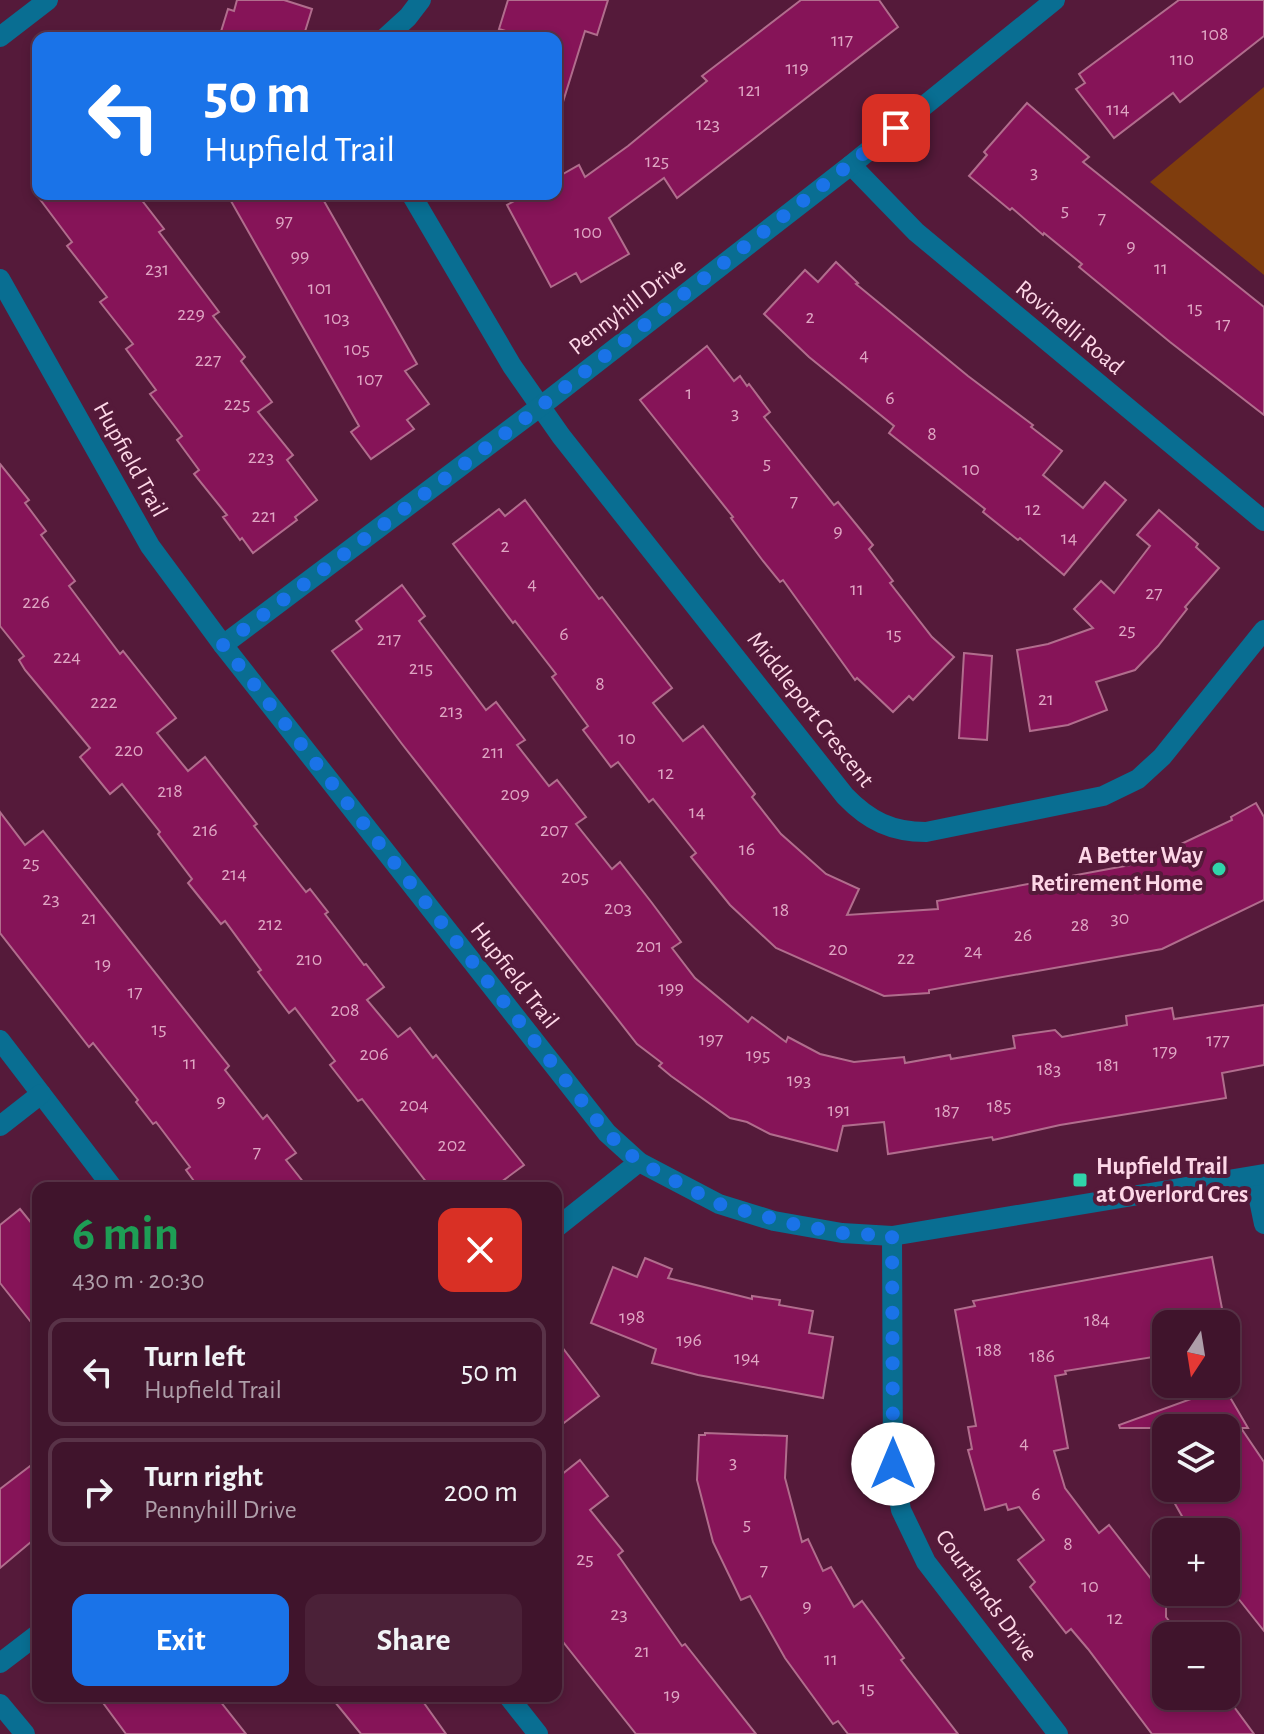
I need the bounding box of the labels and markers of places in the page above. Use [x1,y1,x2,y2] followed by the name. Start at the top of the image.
[862,94,930,162] pin
[1030,844,1203,896] place label: A Better Way Retirement Home
[1210,860,1228,878] marker: A Better Way Retirement Home
[1096,1155,1248,1207] place label: Hupfield Trail at Overlord Cres
[1071,1171,1089,1189] marker: Hupfield Trail at Overlord Cres

